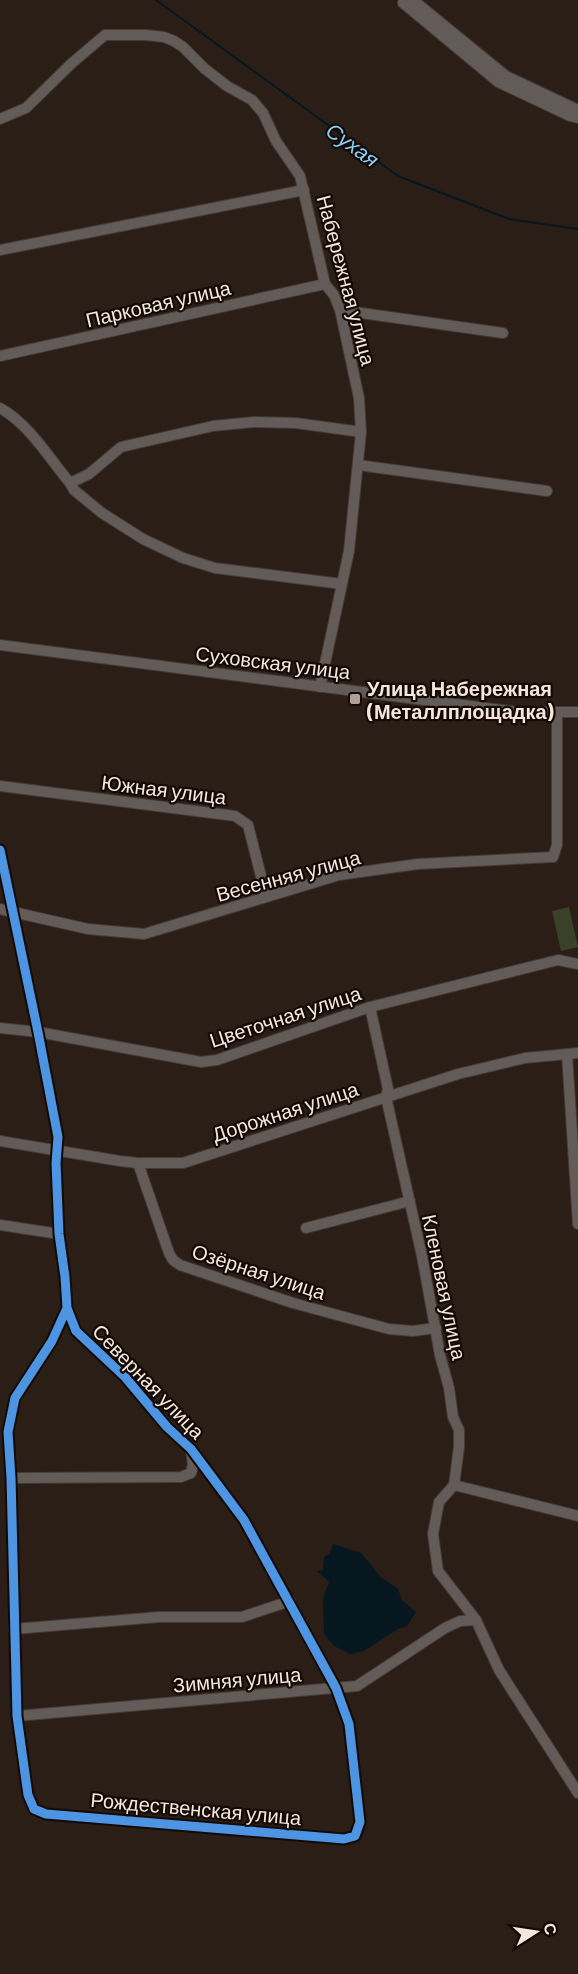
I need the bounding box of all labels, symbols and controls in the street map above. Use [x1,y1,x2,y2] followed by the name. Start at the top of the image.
[322,117,384,171] water label: Сухая
[313,192,382,369] street label: Набережная улица
[83,274,234,331] street label: Парковая улица
[194,641,353,684] street label: Суховская улица
[366,676,554,723] place label: Улица Набережная (Металлплощадка)
[348,692,362,706] marker: Улица Набережная (Металлплощадка)
[100,769,229,809] street label: Южная улица
[213,844,364,906] street label: Весенняя улица
[206,980,365,1052] street label: Цветочная улица
[209,1076,362,1146] street label: Дорожная улица
[418,1212,472,1363] street label: Кленовая улица
[189,1238,330,1304] street label: Озёрная улица
[88,1319,210,1444] street label: Северная улица
[172,1661,303,1697] street label: Зимняя улица
[90,1787,303,1829] street label: Рождественская улица
[506,1902,566,1962] north arrow
[541,1921,562,1937] text: С

